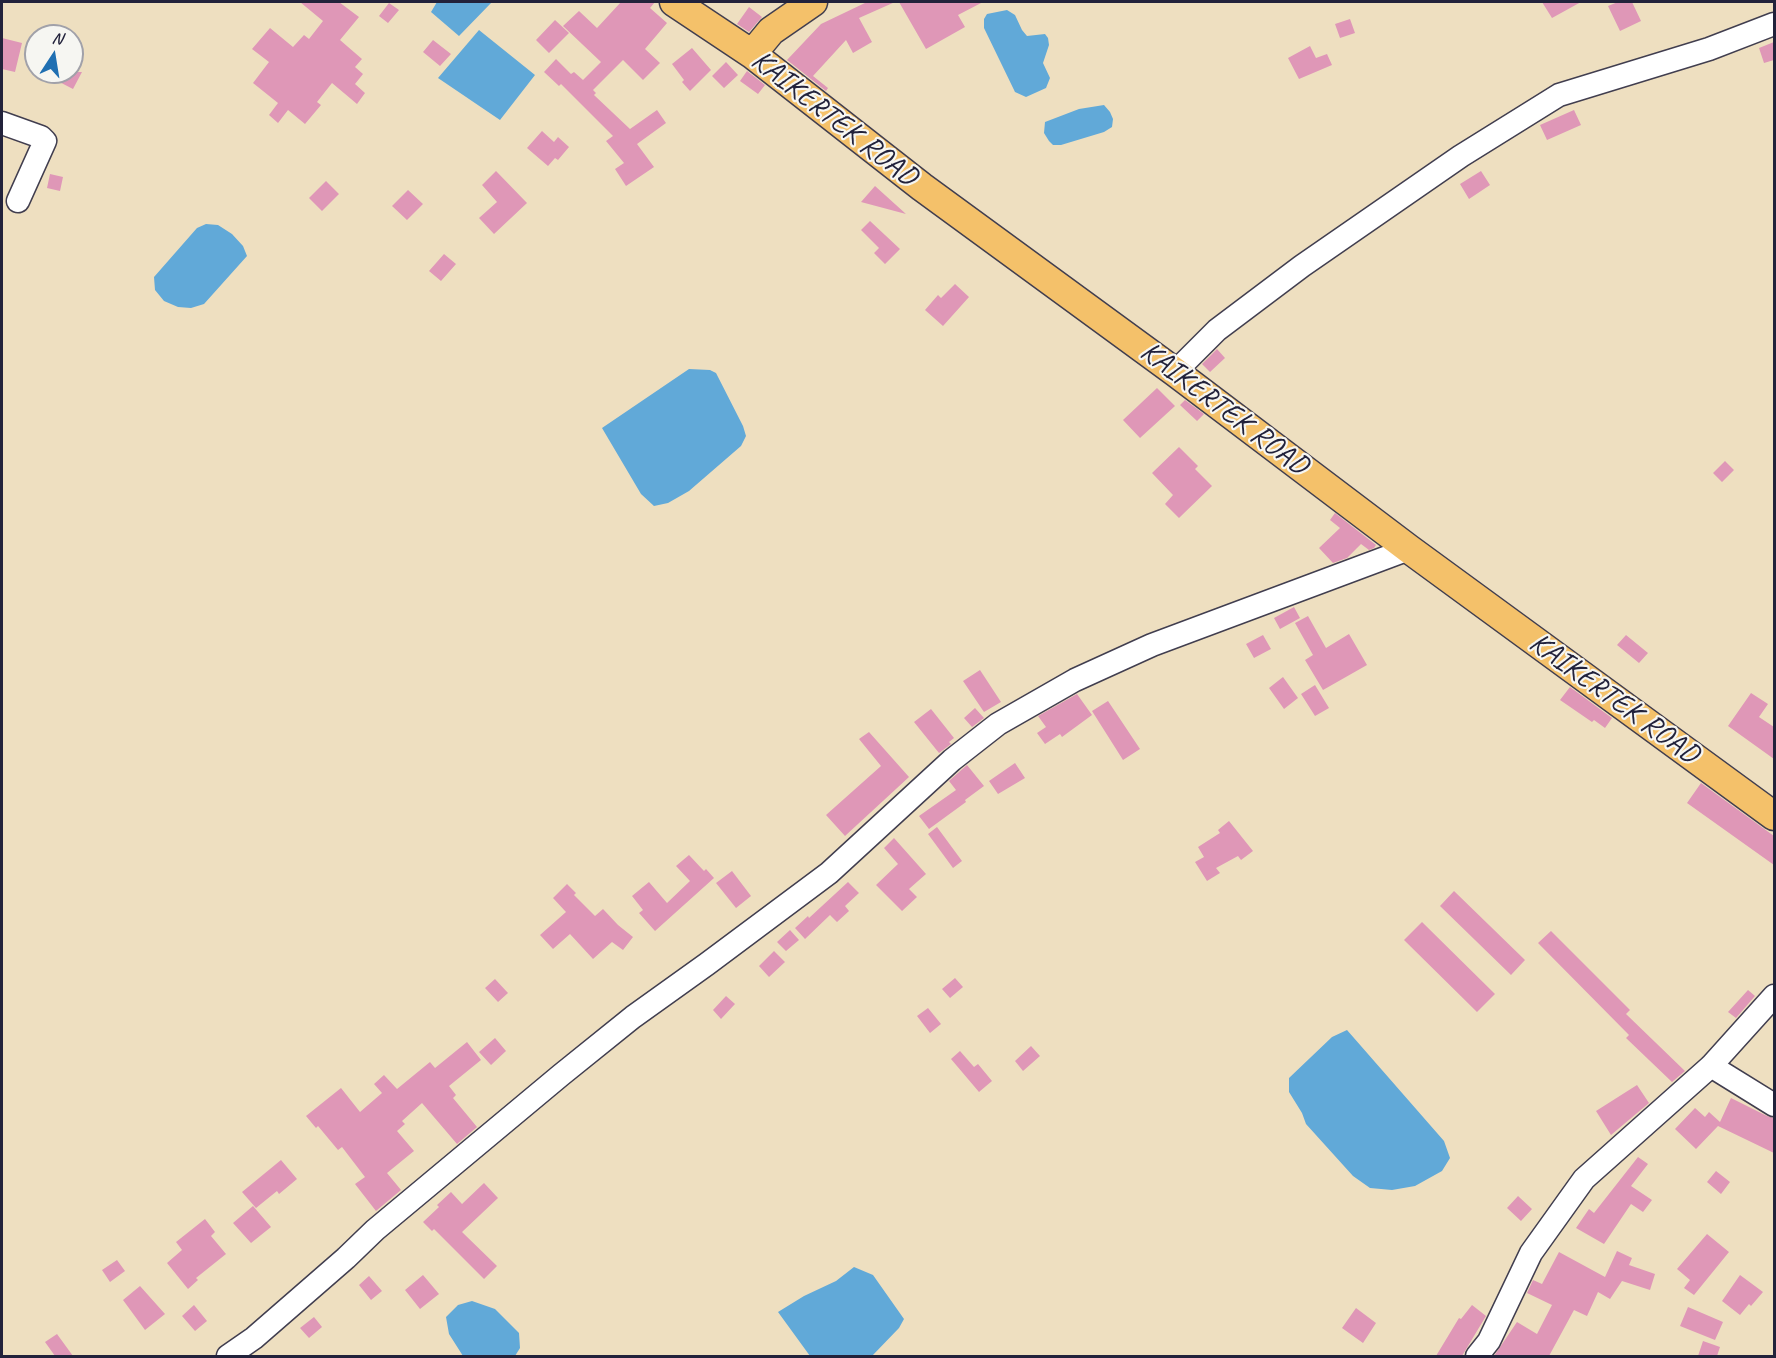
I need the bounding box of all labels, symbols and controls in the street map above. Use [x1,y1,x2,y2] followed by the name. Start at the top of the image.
[24,24,84,84] north arrow
[50,28,64,49] text: N
[744,43,924,195] street label: KAIKERTEK ROAD
[1133,334,1315,484] street label: KAIKERTEK ROAD
[1522,625,1706,773] street label: KAIKERTEK ROAD

